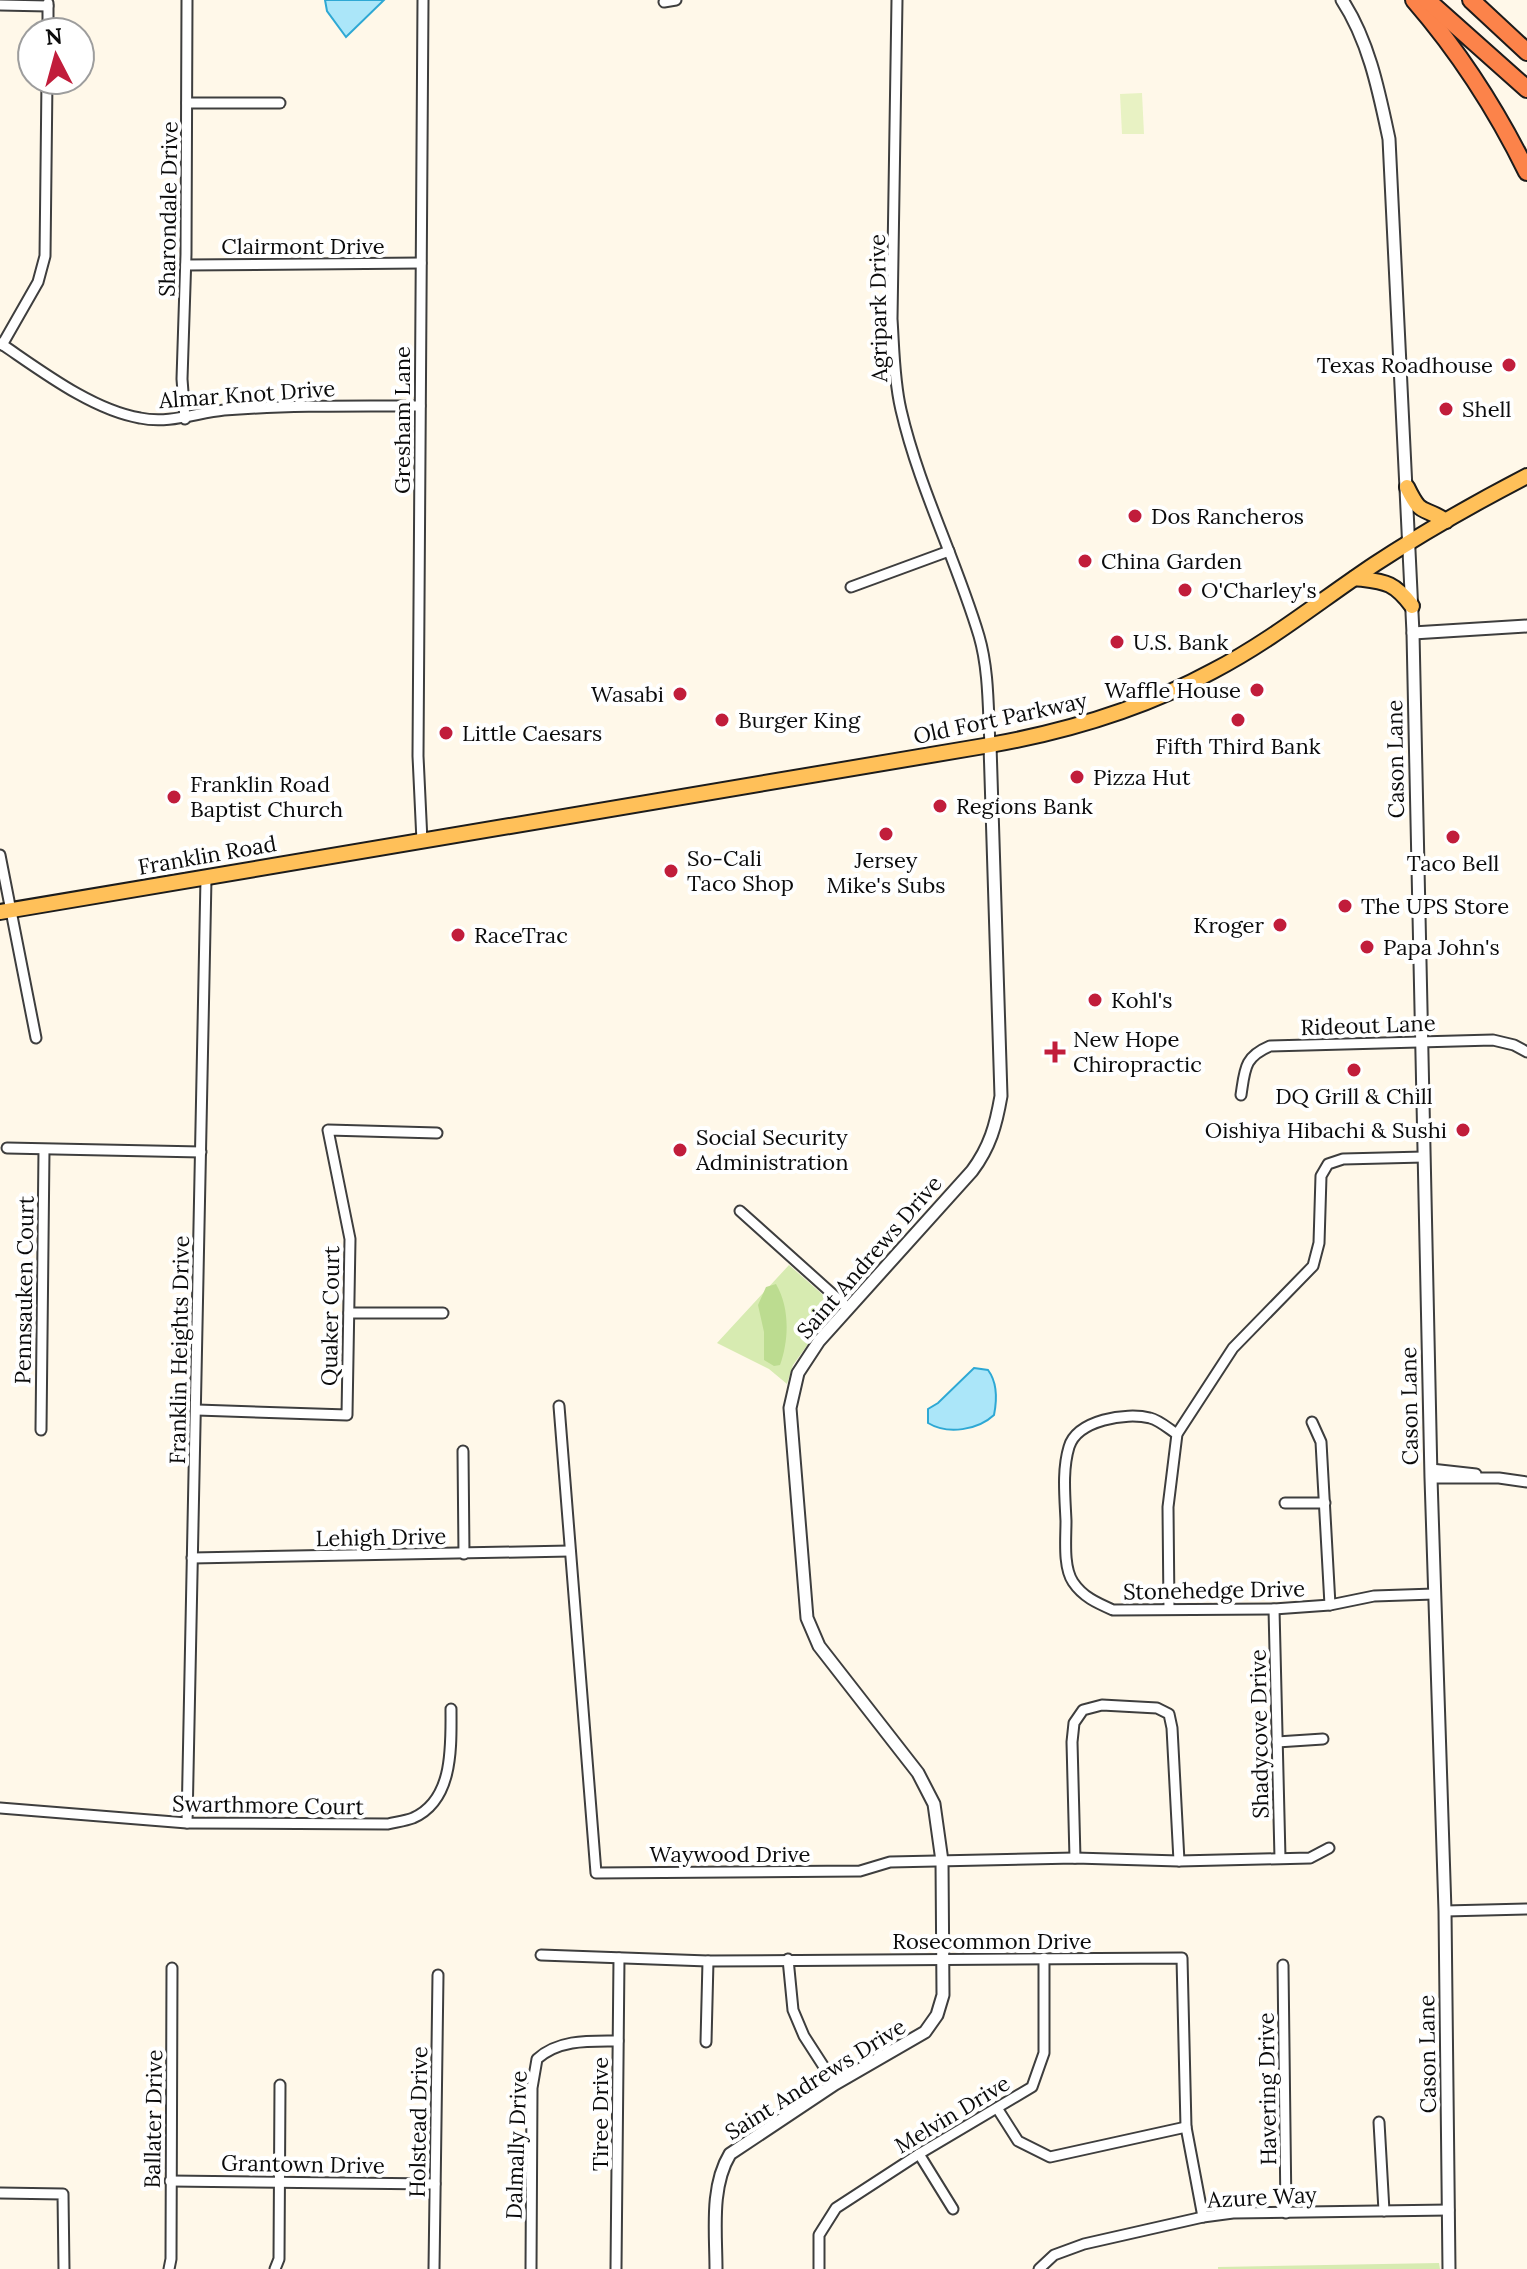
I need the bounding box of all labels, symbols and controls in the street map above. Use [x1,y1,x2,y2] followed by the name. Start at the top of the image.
[16,16,96,96] north arrow
[44,21,64,51] text: N
[152,121,184,297] street label: Sharondale Drive
[221,232,385,260] street label: Clairmont Drive
[863,234,893,383] street label: Agripark Drive
[388,346,416,494] street label: Gresham Lane
[1317,351,1493,379] place label: Texas Roadhouse
[1500,356,1518,374] marker: Texas Roadhouse
[157,374,336,414] street label: Almar Knot Drive
[1462,395,1512,423] place label: Shell
[1437,400,1455,418] marker: Shell
[1151,502,1304,530] place label: Dos Rancheros
[1126,507,1144,525] marker: Dos Rancheros
[1101,547,1242,575] place label: China Garden
[1076,552,1094,570] marker: China Garden
[1201,576,1317,604] place label: O'Charley's
[1176,581,1194,599] marker: O'Charley's
[1133,628,1228,656] place label: U.S. Bank
[1108,633,1126,651] marker: U.S. Bank
[1104,676,1241,704] place label: Waffle House
[591,680,664,708] place label: Wasabi
[1248,681,1266,699] marker: Waffle House
[671,685,689,703] marker: Wasabi
[911,686,1090,750] street label: Old Fort Parkway
[1380,699,1410,819] street label: Cason Lane
[738,706,861,734] place label: Burger King
[713,711,731,729] marker: Burger King
[1229,711,1247,729] marker: Fifth Third Bank
[462,719,602,747] place label: Little Caesars
[437,724,455,742] marker: Little Caesars
[1155,732,1321,760] place label: Fifth Third Bank
[1093,763,1191,791] place label: Pizza Hut
[1068,768,1086,786] marker: Pizza Hut
[190,770,343,823] place label: Franklin Road Baptist Church
[165,788,183,806] marker: Franklin Road Baptist Church
[956,792,1093,820] place label: Regions Bank
[931,797,949,815] marker: Regions Bank
[877,825,895,843] marker: Jersey Mike's Subs
[1444,828,1462,846] marker: Taco Bell
[136,829,278,881] street label: Franklin Road
[687,844,794,897] place label: So-Cali Taco Shop
[827,846,945,899] place label: Jersey Mike's Subs
[1407,849,1499,877] place label: Taco Bell
[662,862,680,880] marker: So-Cali Taco Shop
[1361,892,1509,920] place label: The UPS Store
[1336,897,1354,915] marker: The UPS Store
[1193,911,1264,939] place label: Kroger
[1271,916,1289,934] marker: Kroger
[474,921,568,949] place label: RaceTrac
[449,926,467,944] marker: RaceTrac
[1383,933,1500,961] place label: Papa John's
[1358,938,1376,956] marker: Papa John's
[1111,986,1173,1014] place label: Kohl's
[1086,991,1104,1009] marker: Kohl's
[1300,1009,1436,1041] street label: Rideout Lane
[1073,1025,1202,1078] place label: New Hope Chiropractic
[1044,1041,1066,1063] marker: New Hope Chiropractic
[1345,1061,1363,1079] marker: DQ Grill & Chill
[1275,1082,1433,1110] place label: DQ Grill & Chill
[1205,1116,1447,1144] place label: Oishiya Hibachi & Sushi
[1454,1121,1472,1139] marker: Oishiya Hibachi & Sushi
[695,1123,849,1176] place label: Social Security Administration
[671,1141,689,1159] marker: Social Security Administration
[790,1169,948,1345] street label: Saint Andrews Drive
[8,1195,40,1385] street label: Pennsauken Court
[163,1235,195,1465] street label: Franklin Heights Drive
[315,1245,345,1386] street label: Quaker Court
[1394,1346,1424,1466] street label: Cason Lane
[315,1522,447,1552] street label: Lehigh Drive
[1123,1574,1305,1606] street label: Stonehedge Drive
[1244,1649,1274,1819] street label: Shadycove Drive
[172,1789,365,1821] street label: Swarthmore Court
[650,1840,810,1868] street label: Waywood Drive
[892,1927,1092,1955] street label: Rosecommon Drive
[1412,1994,1442,2114] street label: Cason Lane
[720,2012,910,2146] street label: Saint Andrews Drive
[1252,2012,1282,2166] street label: Havering Drive
[403,2046,433,2198] street label: Holstead Drive
[138,2049,168,2189] street label: Ballater Drive
[586,2057,614,2171] street label: Tiree Drive
[889,2069,1015,2159] street label: Melvin Drive
[499,2070,533,2220] street label: Dalmally Drive
[221,2149,385,2179] street label: Grantown Drive
[1206,2180,1318,2214] street label: Azure Way

